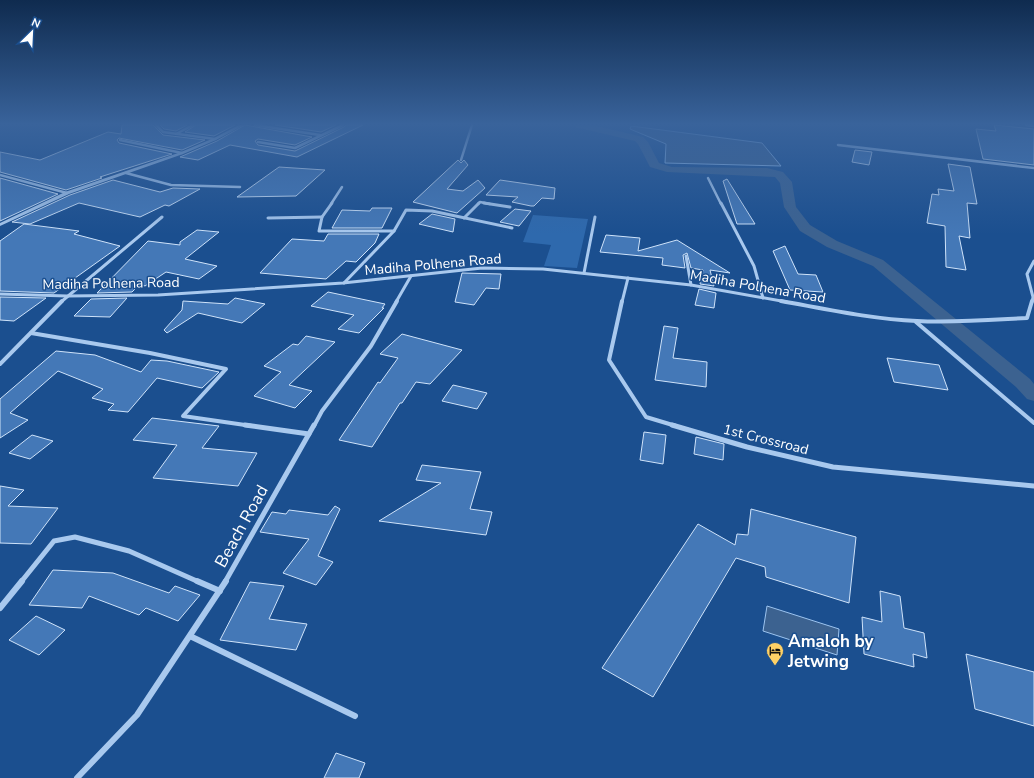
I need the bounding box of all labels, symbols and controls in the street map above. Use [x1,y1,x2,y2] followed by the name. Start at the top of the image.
[12,12,52,52] north arrow
[29,15,43,32] text: N
[364,249,502,280] street label: Madiha Polhena Road
[689,265,827,308] street label: Madiha Polhena Road
[42,273,180,294] street label: Madiha Polhena Road
[721,420,811,459] street label: 1st Crossroad
[209,481,274,572] street label: Beach Road
[787,630,875,673] place label: Amaloh by Jetwing
[765,641,785,666] hotel icon: Amaloh by Jetwing

